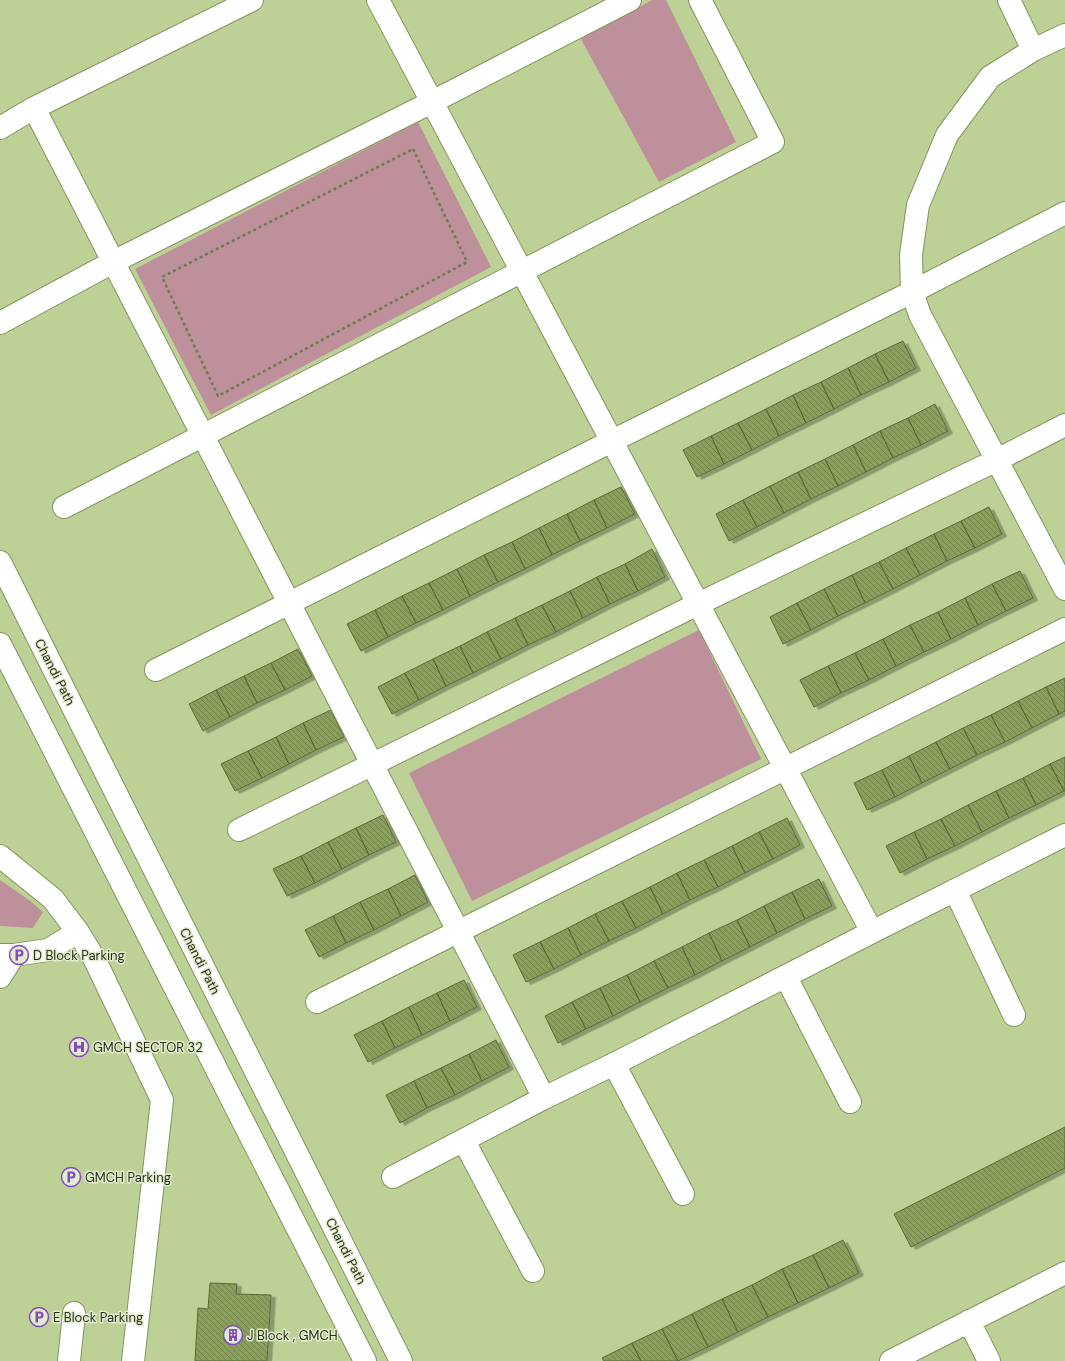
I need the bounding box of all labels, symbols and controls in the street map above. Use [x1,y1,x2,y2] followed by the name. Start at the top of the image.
[31,636,79,708] street label: Chandi Path
[176,925,224,997] street label: Chandi Path
[8,944,30,966] parking icon: D Block Parking
[33,947,125,964] place label: D Block Parking
[68,1036,90,1058] hospital icon: GMCH SECTOR 32
[93,1039,203,1056] place label: GMCH SECTOR 32
[60,1166,82,1188] parking icon: GMCH Parking
[85,1169,171,1186] place label: GMCH Parking
[322,1215,370,1287] street label: Chandi Path
[28,1306,50,1328] parking icon: E Block Parking
[53,1309,143,1326] place label: E Block Parking
[222,1324,244,1346] building icon: J Block , GMCH
[247,1327,338,1344] place label: J Block , GMCH

